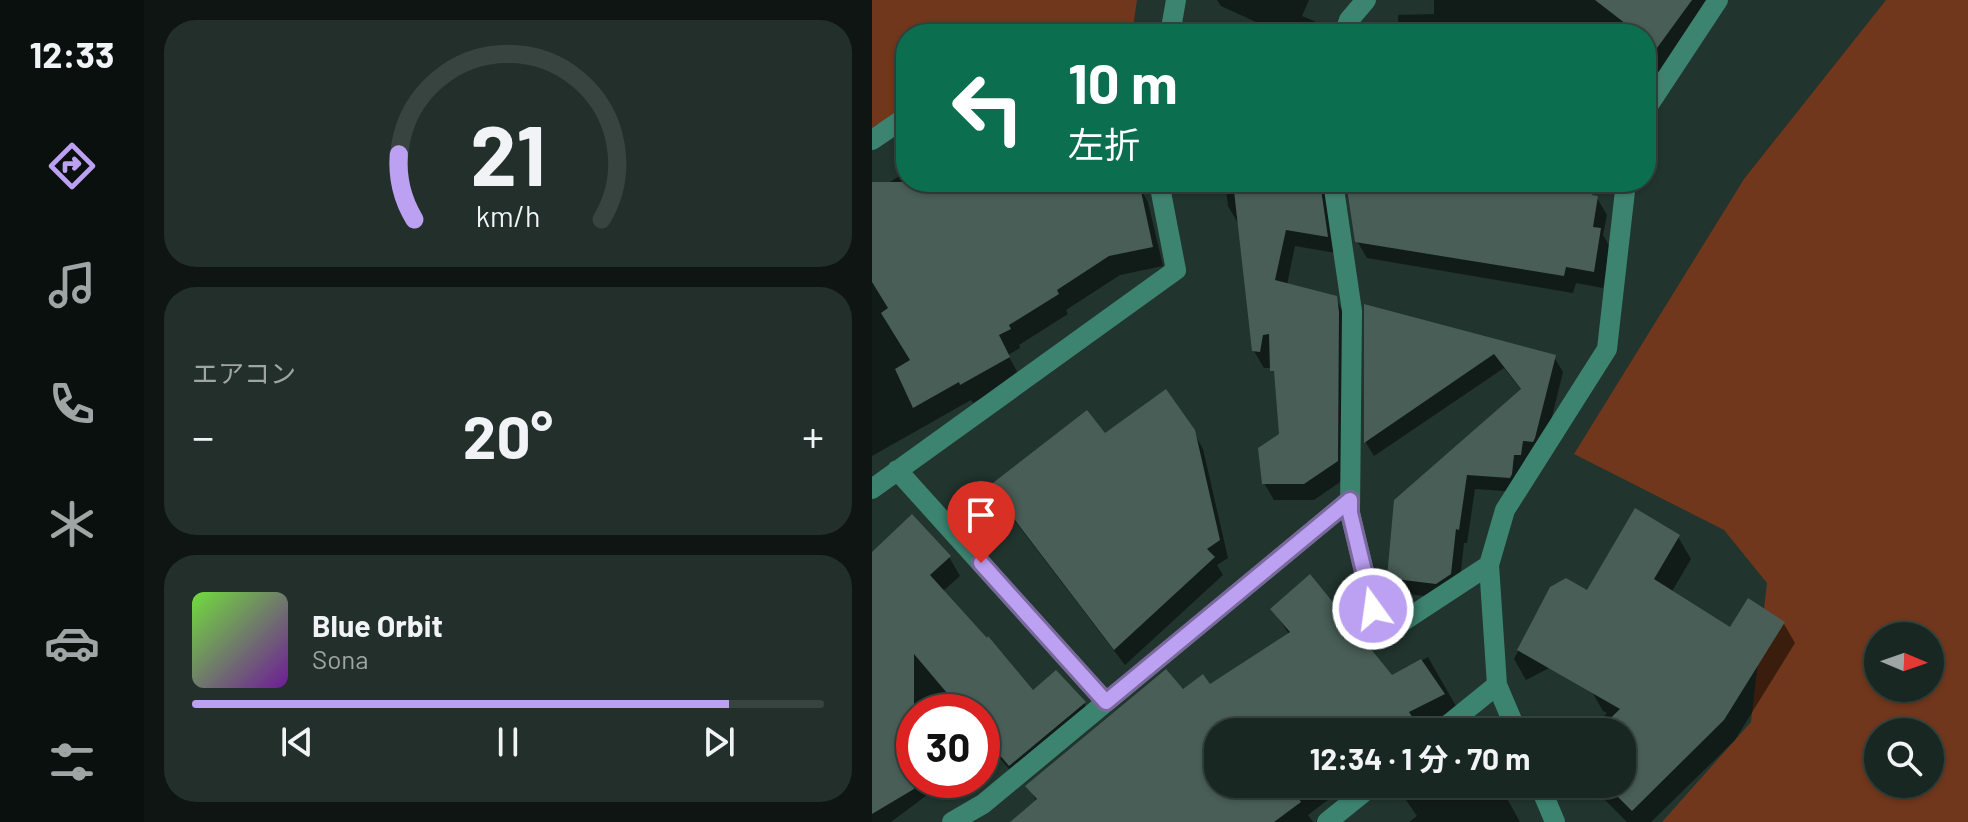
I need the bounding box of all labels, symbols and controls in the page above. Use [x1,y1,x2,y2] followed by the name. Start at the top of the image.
[30,32,114,75] text: 12:33
[1068,48,1178,115] text: 10 m
[936,56,1040,160] icon: left
[470,102,546,202] text: 21
[1068,122,1140,165] text: 左折
[44,138,100,194] icon: directions
[476,198,540,233] text: km/h
[44,257,100,313] icon: music
[192,357,296,388] text: エアコン
[44,376,100,432] icon: phone
[463,399,553,471] text: 20°
[192,409,214,462] text: −
[802,409,824,462] text: +
[947,481,1015,563] pin
[959,493,1003,537] icon: arrive
[44,496,100,552] icon: climate
[1331,567,1415,651] position arrow
[312,607,443,643] text: Blue Orbit
[44,615,100,671] icon: car
[1864,622,1944,702] north arrow
[1864,622,1944,798] map controls
[312,643,369,674] text: Sona
[896,694,1000,798] speed limit sign: 30
[1864,718,1944,798] button: search
[275,720,319,764] icon: previous
[486,720,530,764] icon: pause
[697,720,741,764] icon: next
[44,734,100,790] icon: filters
[1310,740,1530,776] text: 12:34 · 1 分 · 70 m

